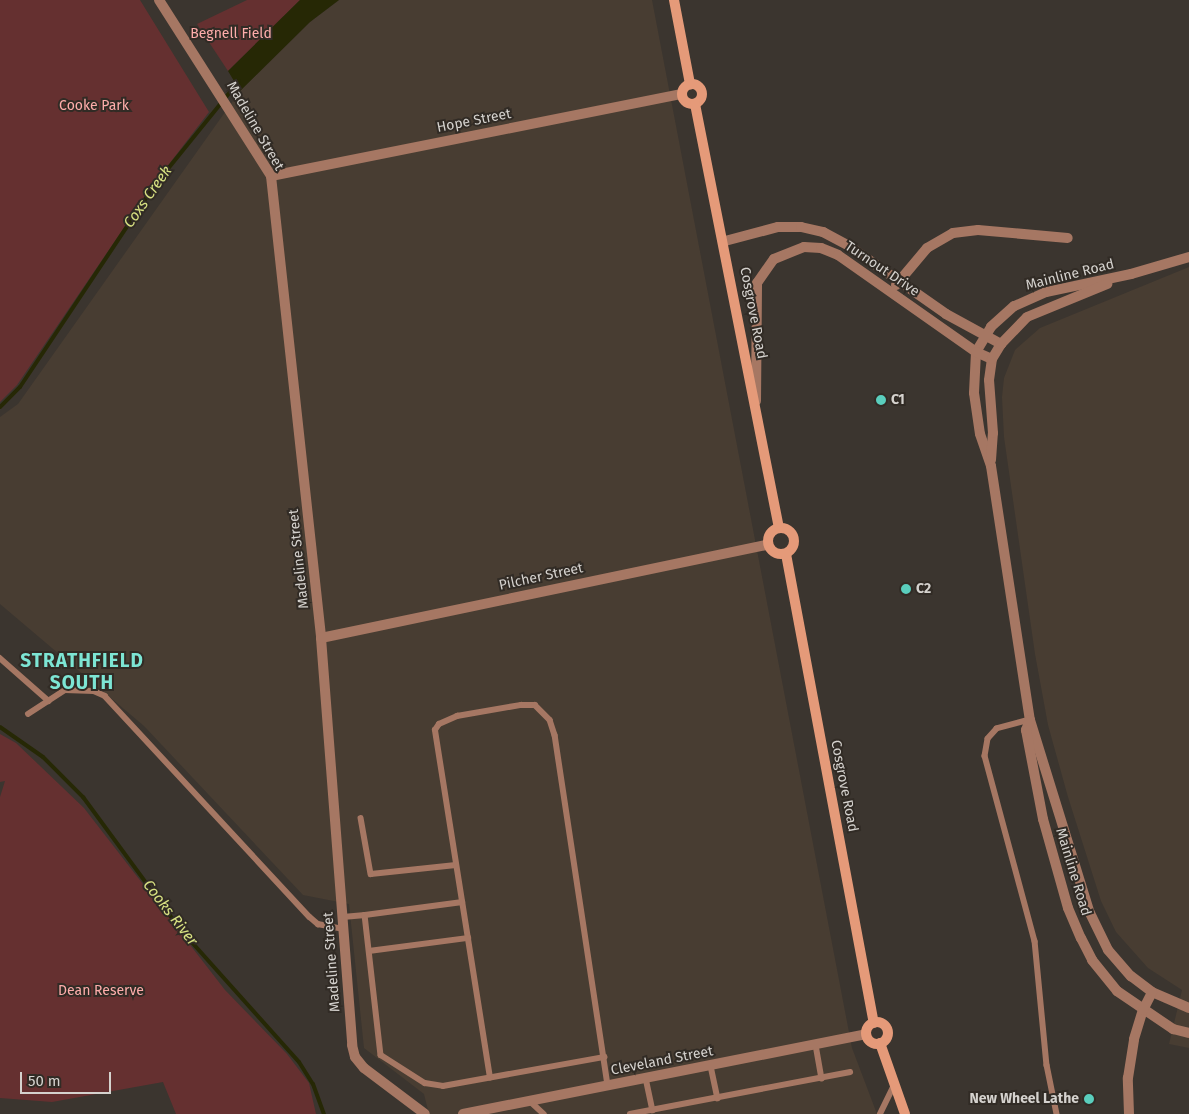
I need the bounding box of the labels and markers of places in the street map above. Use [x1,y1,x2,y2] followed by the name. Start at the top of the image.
[891,392,905,408] place label: C1
[875,394,887,406] marker: C1
[916,581,931,597] place label: C2
[900,583,912,595] marker: C2
[969,1091,1079,1107] place label: New Wheel Lathe
[1083,1093,1095,1105] marker: New Wheel Lathe

